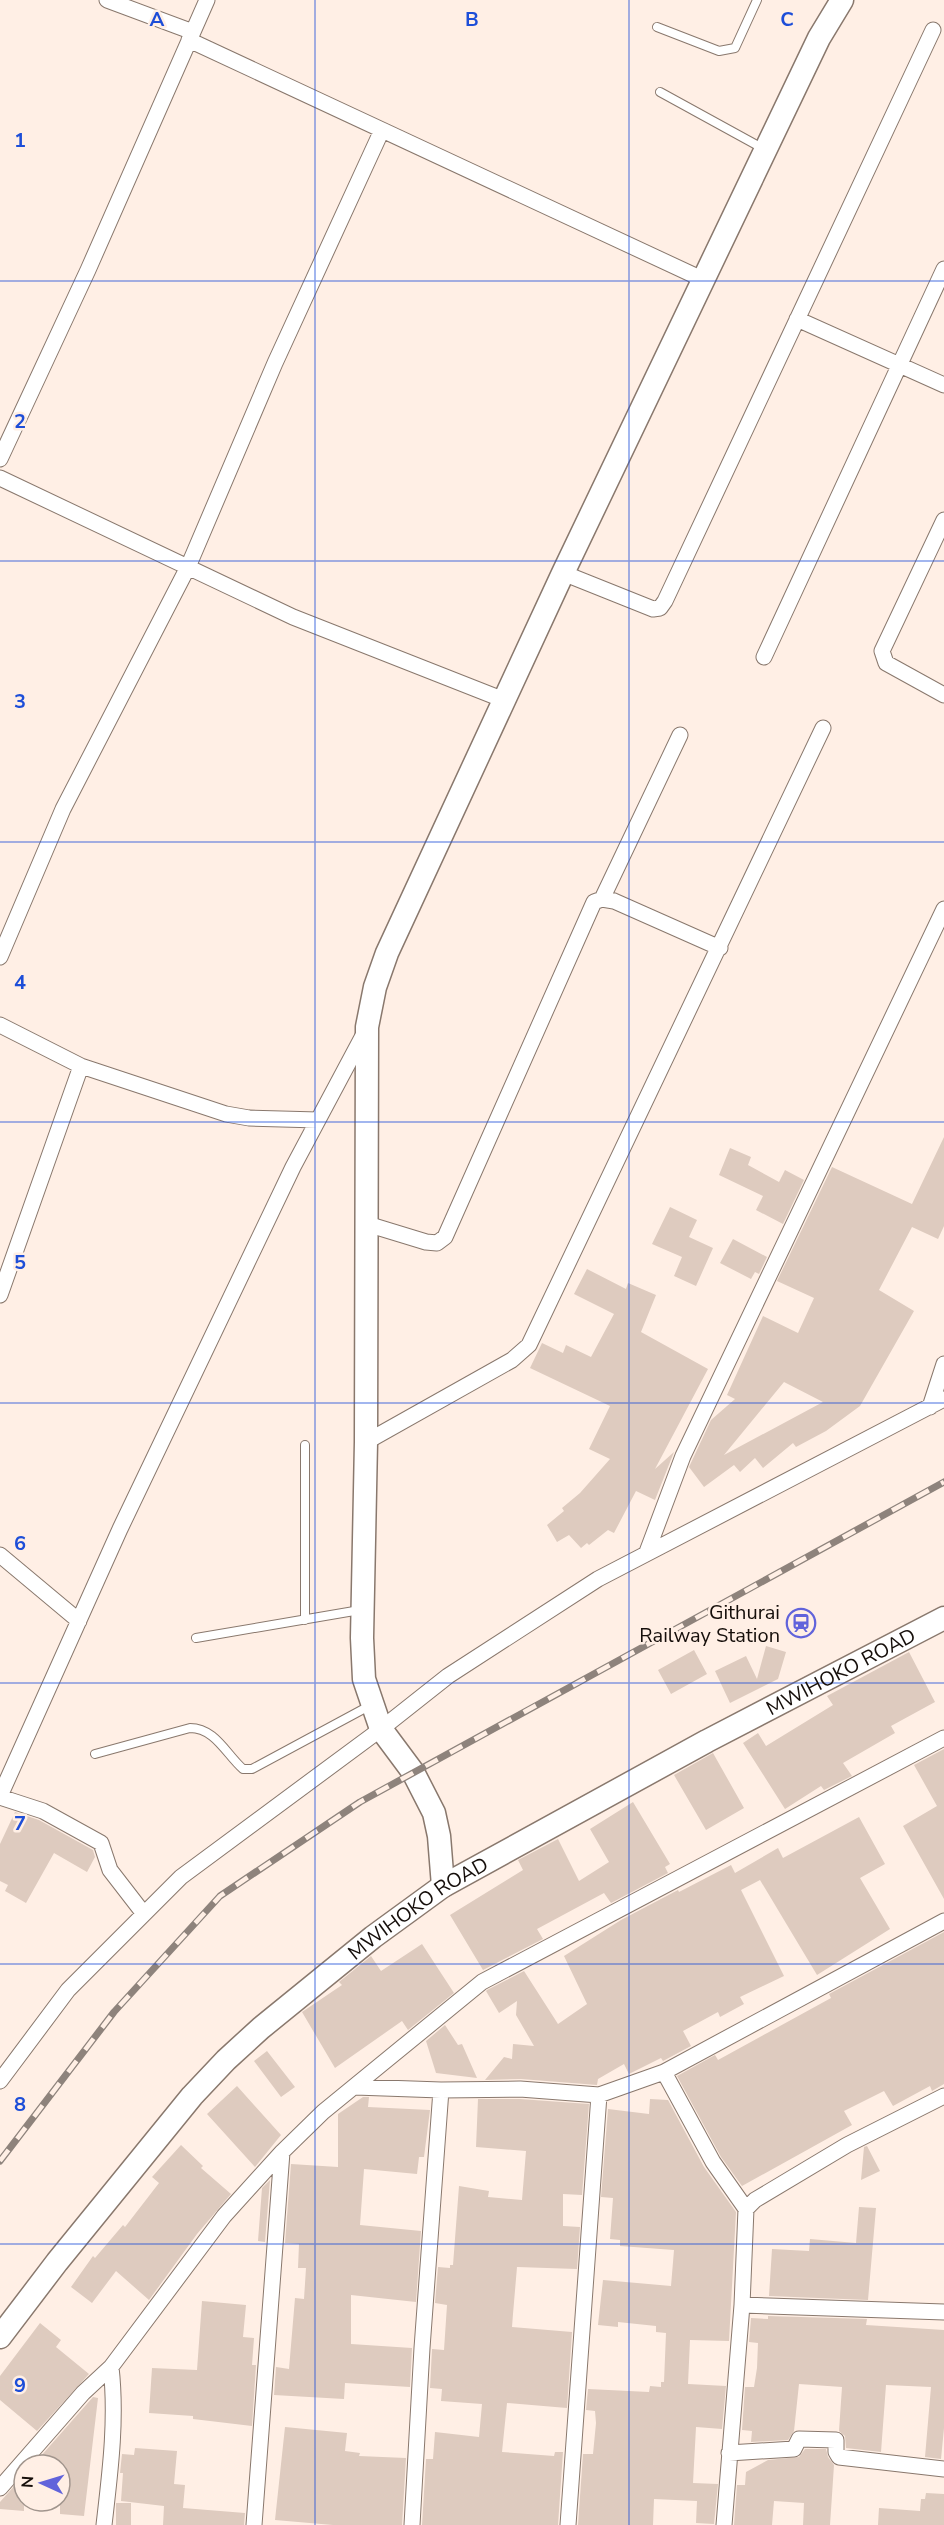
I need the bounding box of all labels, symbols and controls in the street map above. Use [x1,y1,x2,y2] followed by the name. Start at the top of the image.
[150,6,165,33] text: A
[465,6,479,33] text: B
[780,6,794,33] text: C
[14,127,26,154] text: 1
[14,408,26,435] text: 2
[14,688,26,715] text: 3
[14,969,26,996] text: 4
[14,1249,26,1276] text: 5
[14,1530,26,1557] text: 6
[639,1599,780,1649] place label: Githurai Railway Station
[785,1607,817,1639] station icon: Githurai Railway Station
[762,1622,921,1722] street label: MWIHOKO ROAD
[14,1810,26,1837] text: 7
[342,1851,493,1966] street label: MWIHOKO ROAD
[14,2091,26,2118] text: 8
[14,2372,26,2399] text: 9
[12,2453,72,2513] north arrow
[17,2475,39,2489] text: N

